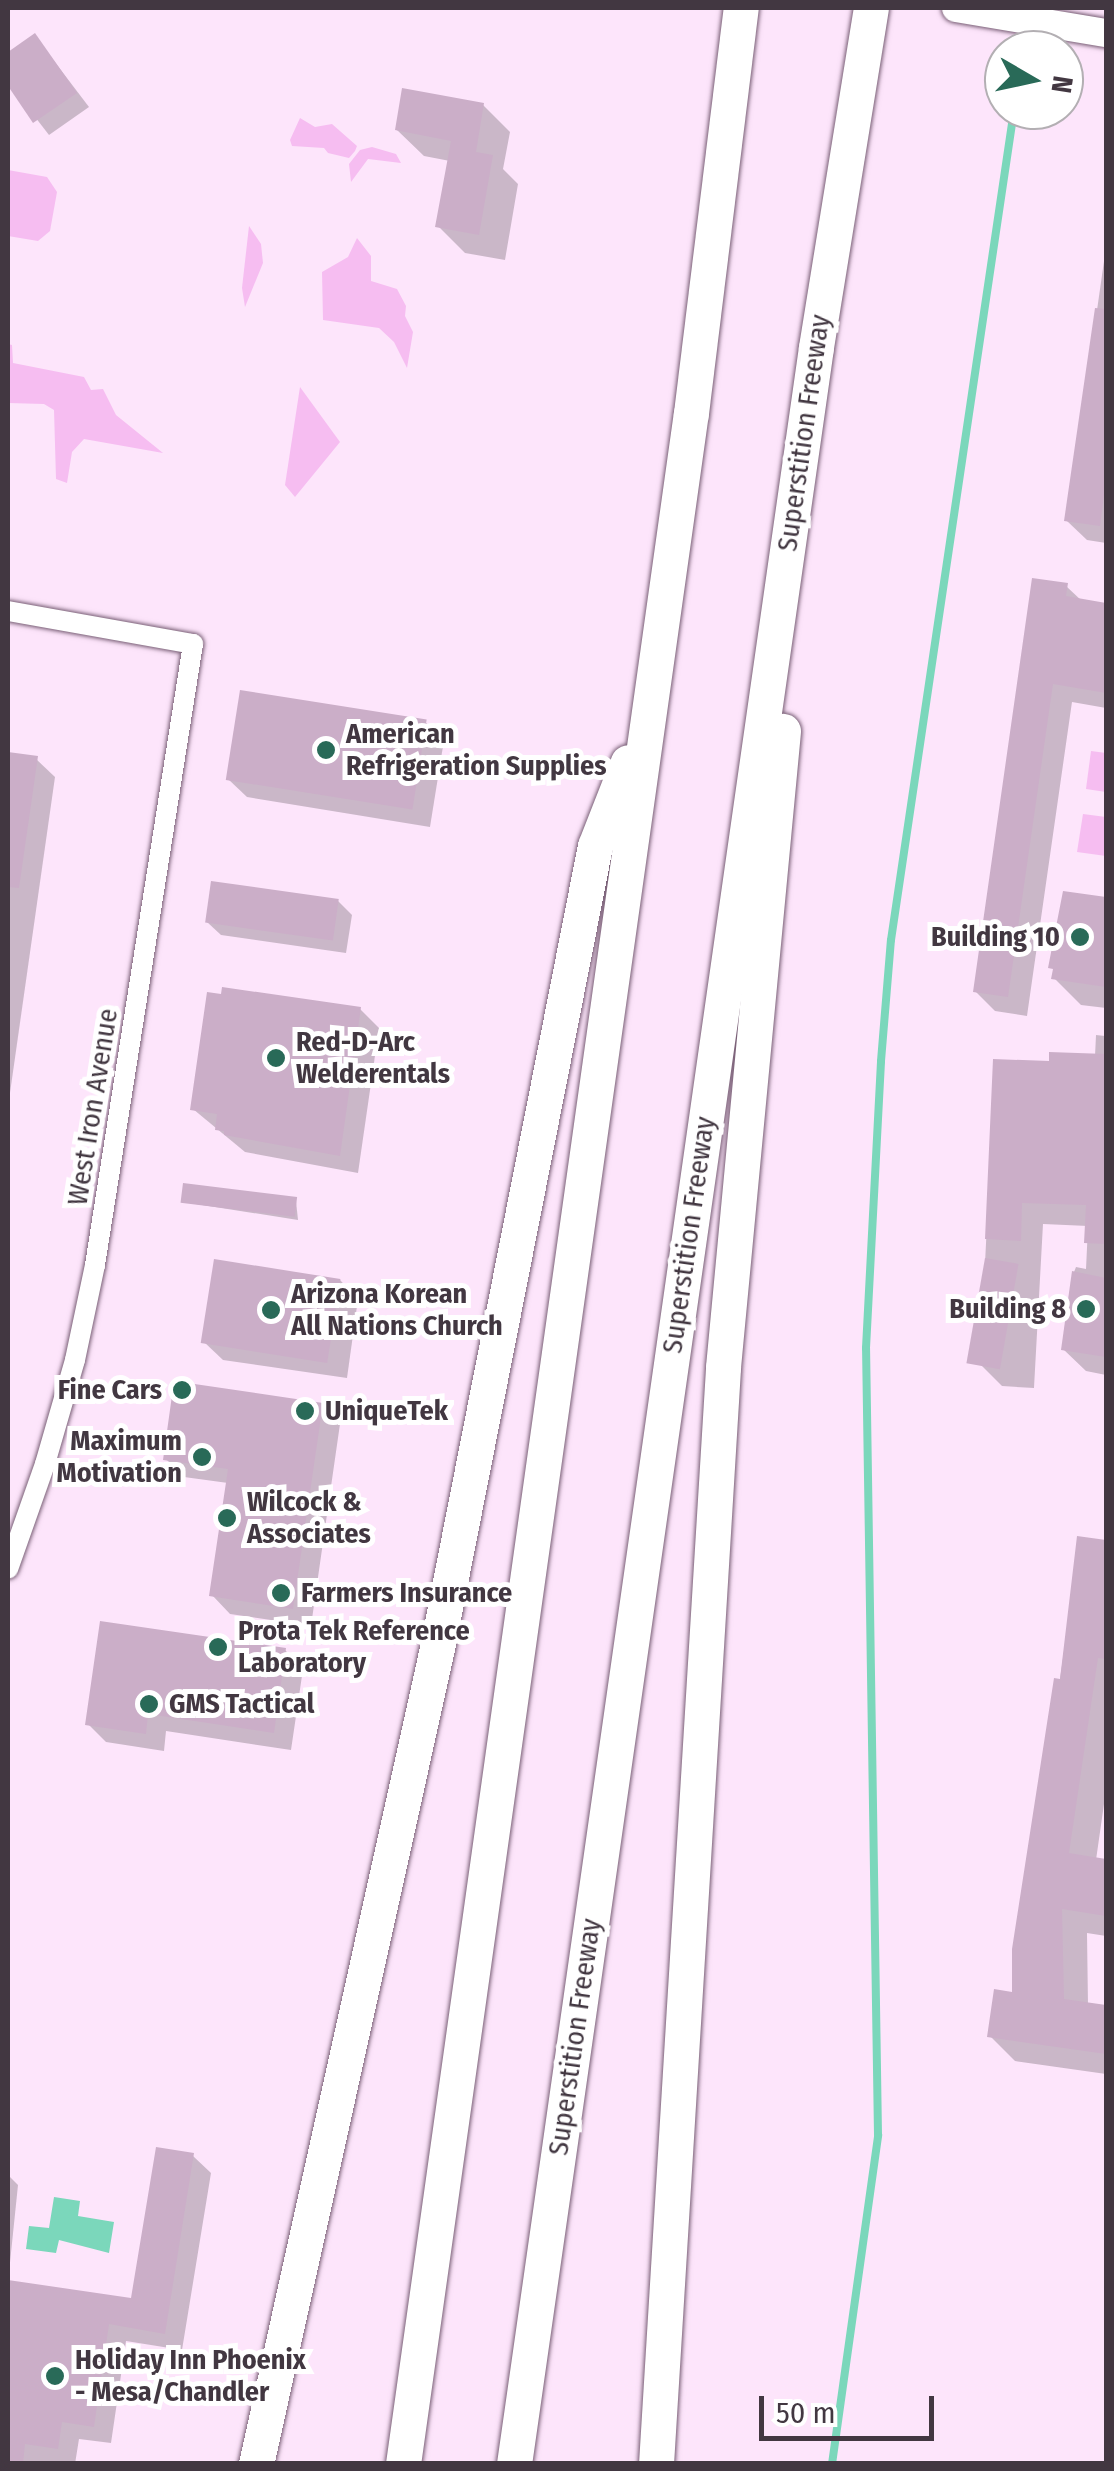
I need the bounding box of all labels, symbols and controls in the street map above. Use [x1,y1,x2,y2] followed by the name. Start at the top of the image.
[984,30,1084,130] north arrow
[1045,74,1080,95] text: N
[771,312,837,554] street label: Superstition Freeway
[346,717,606,783] place label: American Refrigeration Supplies
[315,739,337,761] marker: American Refrigeration Supplies
[931,920,1060,954] place label: Building 10
[1069,926,1091,948] marker: Building 10
[61,1006,125,1208] street label: West Iron Avenue
[296,1025,450,1091] place label: Red-D-Arc Welderentals
[265,1047,287,1069] marker: Red-D-Arc Welderentals
[656,1114,722,1356] street label: Superstition Freeway
[291,1277,503,1343] place label: Arizona Korean All Nations Church
[949,1292,1066,1326] place label: Building 8
[1075,1298,1097,1320] marker: Building 8
[260,1299,282,1321] marker: Arizona Korean All Nations Church
[58,1373,162,1407] place label: Fine Cars
[171,1379,193,1401] marker: Fine Cars
[325,1394,448,1428] place label: UniqueTek
[294,1400,316,1422] marker: UniqueTek
[57,1424,182,1490] place label: Maximum Motivation
[191,1446,213,1468] marker: Maximum Motivation
[247,1485,371,1551] place label: Wilcock & Associates
[216,1507,238,1529] marker: Wilcock & Associates
[301,1576,512,1610] place label: Farmers Insurance
[270,1582,292,1604] marker: Farmers Insurance
[238,1614,470,1680] place label: Prota Tek Reference Laboratory
[207,1636,229,1658] marker: Prota Tek Reference Laboratory
[169,1687,314,1721] place label: GMS Tactical
[138,1693,160,1715] marker: GMS Tactical
[542,1916,608,2158] street label: Superstition Freeway
[75,2343,306,2409] place label: Holiday Inn Phoenix - Mesa/Chandler
[44,2365,66,2387] marker: Holiday Inn Phoenix - Mesa/Chandler
[764,2376,939,2438] scale bar
[776,2395,836,2431] text: 50 m

